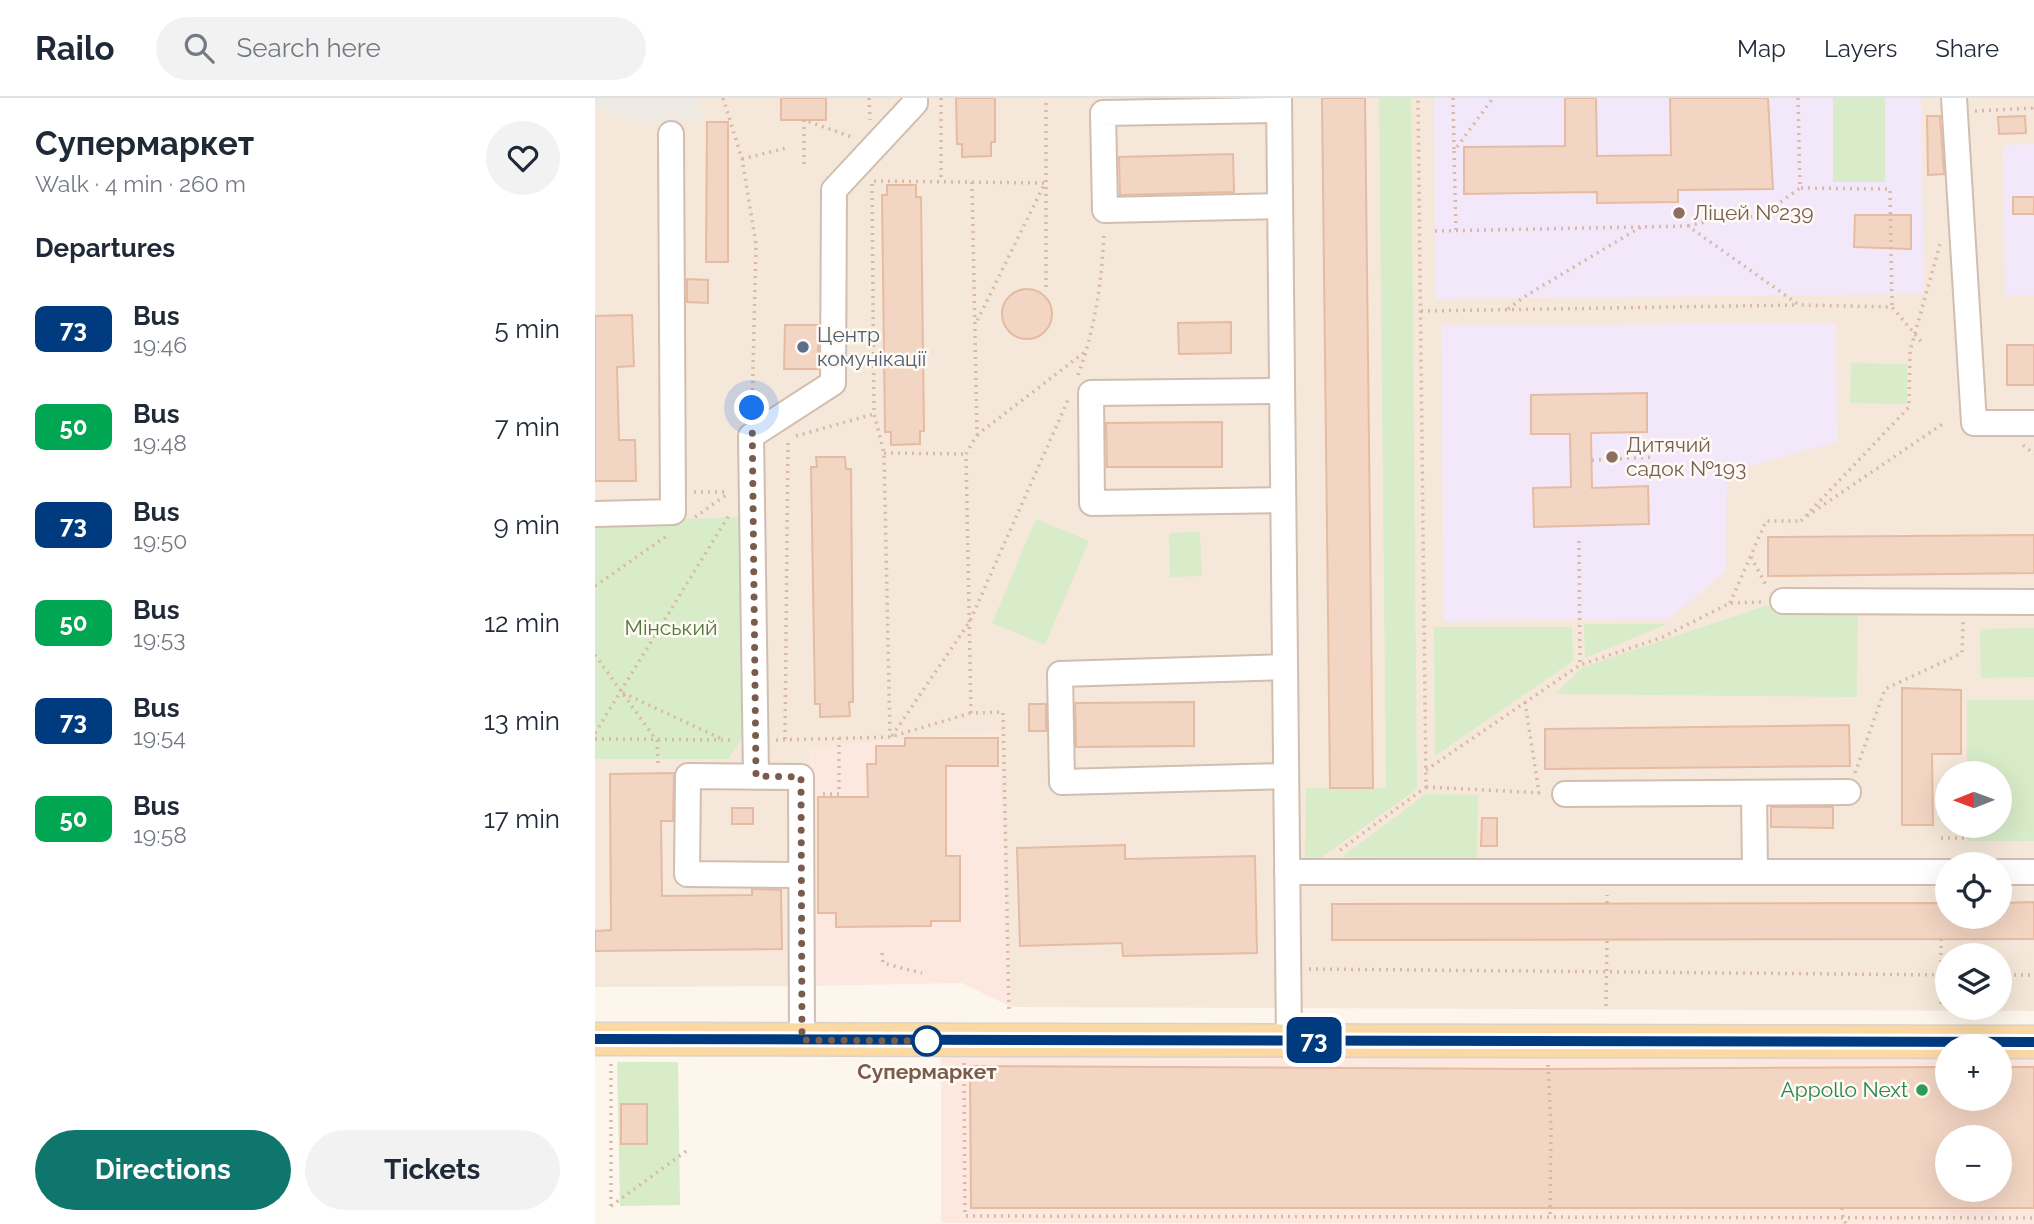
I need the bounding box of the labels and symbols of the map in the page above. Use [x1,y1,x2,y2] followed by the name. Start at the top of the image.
[1693,200,1814,225] place label: Ліцей №239
[1671,205,1687,221] marker: Ліцей №239
[817,322,927,371] place label: Центр комунікації
[795,339,811,355] marker: Центр комунікації
[734,390,769,425] your location
[1626,432,1746,481] place label: Дитячий садок №193
[1604,449,1620,465] marker: Дитячий садок №193
[625,615,717,640] park label: Мінський
[1935,761,2013,838] north arrow
[1283,1017,1345,1063] line badge: 73
[912,1026,942,1056] marker: Супермаркет
[857,1059,997,1084] place label: Супермаркет
[1781,1077,1908,1102] place label: Appollo Next
[1914,1082,1930,1098] marker: Appollo Next

